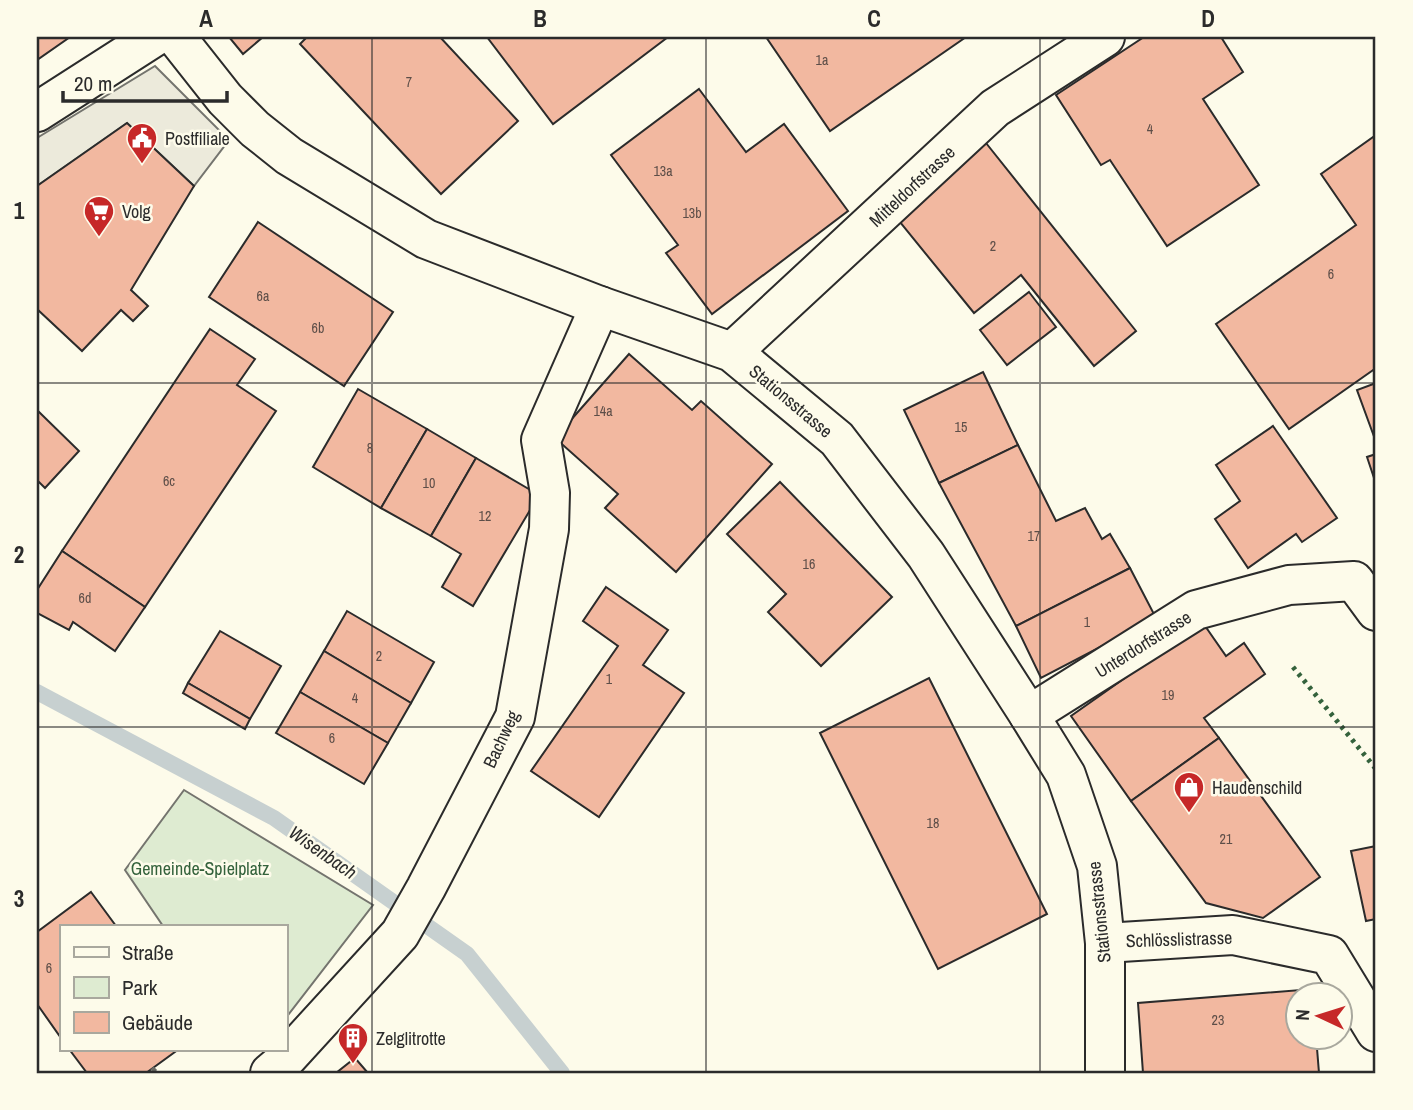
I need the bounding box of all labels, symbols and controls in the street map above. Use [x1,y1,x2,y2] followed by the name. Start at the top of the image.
[199,3,213,34] text: A
[533,3,547,34] text: B
[867,3,881,34] text: C
[1201,3,1215,34] text: D
[816,51,829,69] house number: 1a
[63,60,228,104] scale bar
[74,69,112,98] text: 20 m
[406,73,412,91] house number: 7
[1147,120,1154,138] house number: 4
[125,121,159,165] public building icon: Postfiliale
[165,126,230,151] place label: Postfiliale
[864,140,960,232] street label: Mitteldorfstrasse
[653,162,673,180] house number: 13a
[82,194,116,238] supermarket icon: Volg
[14,195,25,226] text: 1
[122,199,152,224] place label: Volg
[682,204,702,222] house number: 13b
[990,237,996,255] house number: 2
[1328,265,1334,283] house number: 6
[257,287,270,305] house number: 6a
[312,319,324,337] house number: 6b
[744,359,838,443] street label: Stationsstrasse
[593,402,613,420] house number: 14a
[955,418,967,436] house number: 15
[367,439,373,457] house number: 8
[163,472,175,490] house number: 6c
[423,474,435,492] house number: 10
[479,507,491,525] house number: 12
[1028,527,1040,545] house number: 17
[14,539,24,570] text: 2
[803,555,815,573] house number: 16
[79,589,91,607] house number: 6d
[1090,604,1196,684] street label: Unterdorfstrasse
[1084,613,1091,631] house number: 1
[376,647,382,665] house number: 2
[606,670,613,688] house number: 1
[1162,686,1174,704] house number: 19
[352,689,359,707] house number: 4
[477,705,525,772] street label: Bachweg
[329,729,335,747] house number: 6
[1172,770,1206,814] shop icon: Haudenschild
[1212,775,1302,800] place label: Haudenschild
[927,814,939,832] house number: 18
[284,819,362,885] water label: Wisenbach
[1220,830,1233,848] house number: 21
[131,856,269,881] park label: Gemeinde-Spielplatz
[1081,860,1117,964] street label: Stationsstrasse
[14,883,24,914] text: 3
[60,925,287,1050] legend
[1125,925,1233,953] street label: Schlösslistrasse
[122,938,174,967] text: Straße
[46,959,52,977] house number: 6
[122,973,158,1002] text: Park
[1284,981,1354,1050] north arrow
[122,1008,193,1037] text: Gebäude
[1289,1008,1315,1021] text: N
[1212,1011,1224,1029] house number: 23
[336,1021,370,1065] building icon: Zelglitrotte
[376,1026,446,1051] place label: Zelglitrotte

